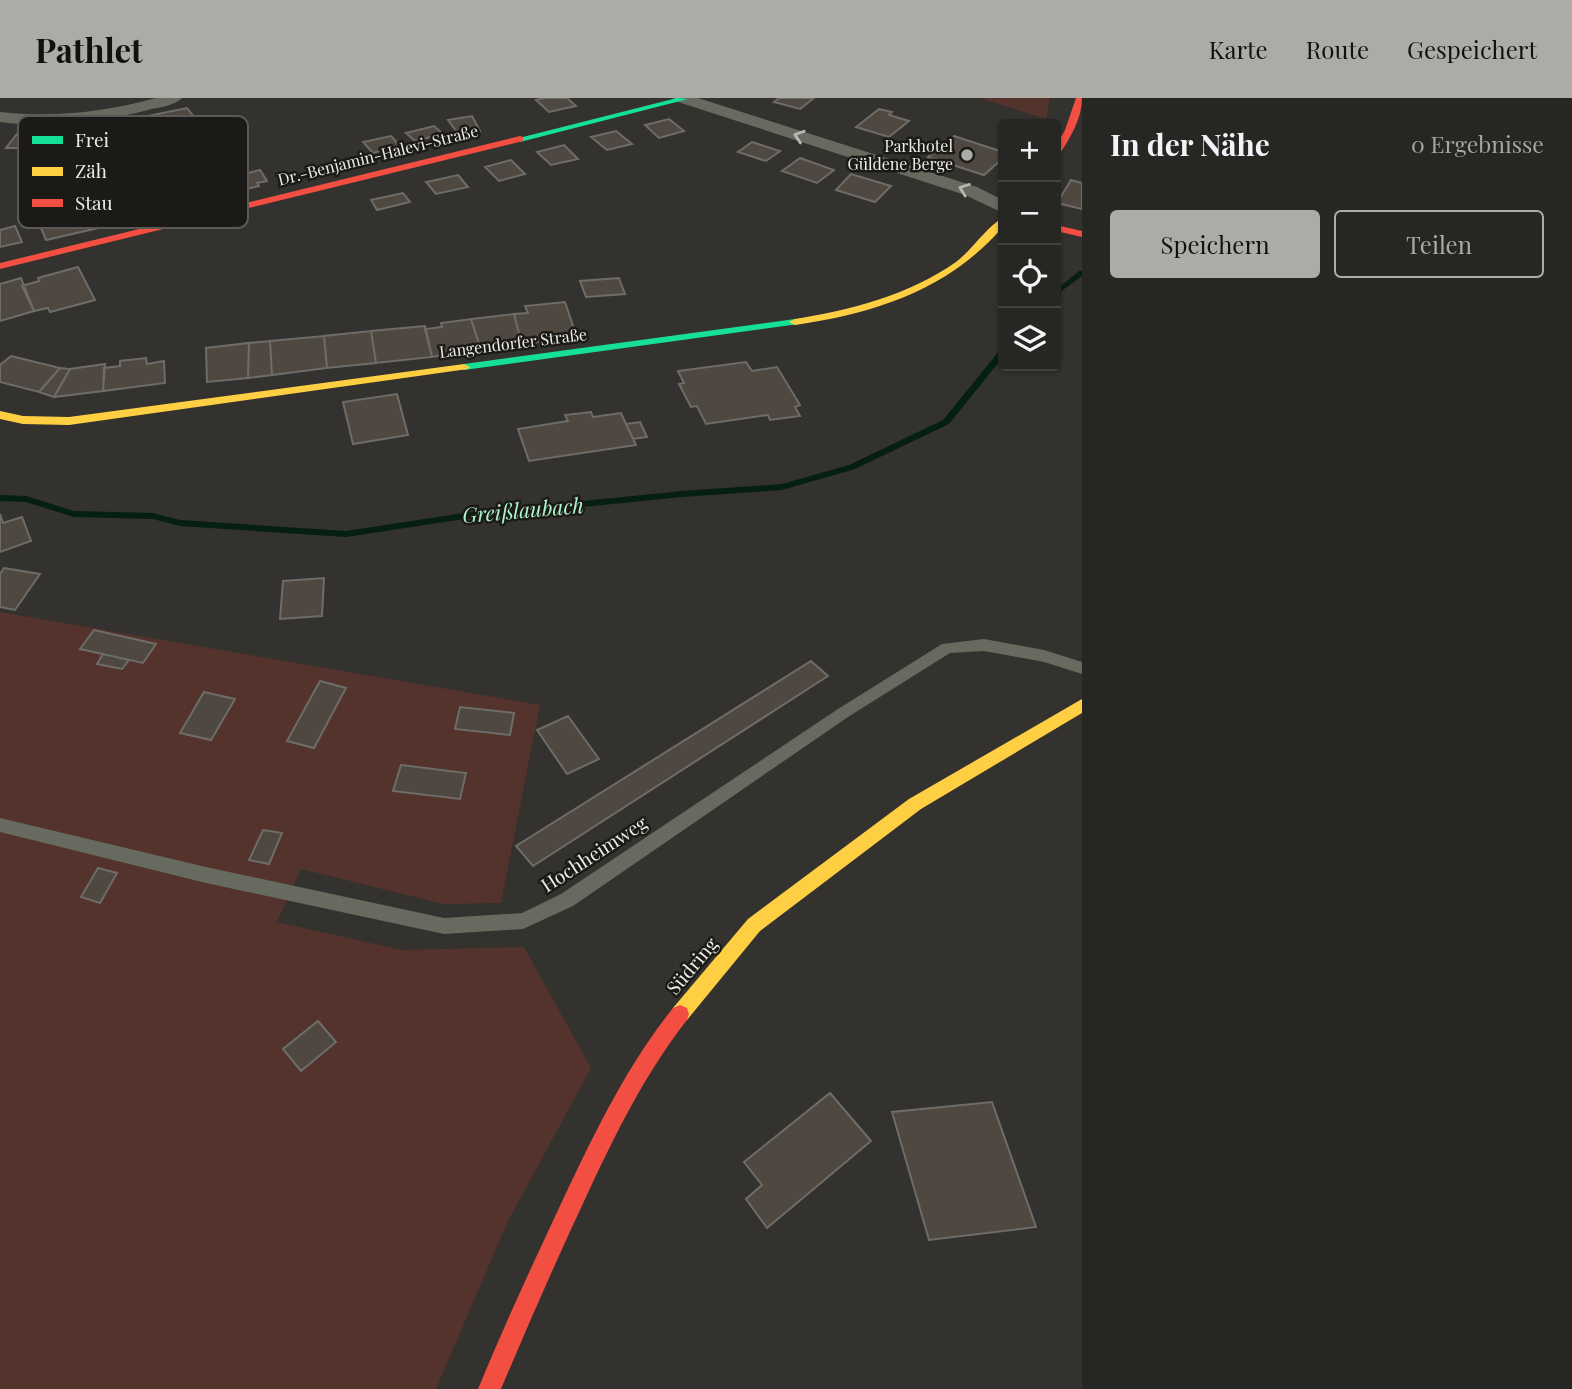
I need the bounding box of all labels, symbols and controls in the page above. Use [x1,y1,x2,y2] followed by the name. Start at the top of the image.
[35,27,143,71] text: Pathlet
[1209,33,1268,65] text: Karte
[1306,33,1369,65] text: Route
[1407,33,1537,65] text: Gespeichert
[18,116,248,228] legend
[276,119,480,190] street label: Dr.-Benjamin-Halevi-Straße
[998,119,1061,371] map controls
[998,119,1061,182] button: +
[1110,124,1270,164] text: In der Nähe
[75,126,110,152] text: Frei
[1411,128,1544,159] text: 0 Ergebnisse
[794,130,806,144] one-way arrow
[847,135,953,174] place label: Parkhotel Güldene Berge
[959,147,975,163] marker: Parkhotel Güldene Berge
[75,157,107,183] text: Zäh
[998,182,1061,245] button: −
[958,183,971,197] one-way arrow
[75,189,113,215] text: Stau
[1110,210,1320,278] button: Speichern
[1334,210,1544,278] button: Teilen
[998,245,1061,308] button: locate
[998,308,1061,371] button: layers
[438,323,588,362] street label: Langendorfer Straße
[461,490,585,528] water label: Greißlaubach
[535,809,652,897] street label: Hochheimweg
[660,931,723,1000] street label: Südring

